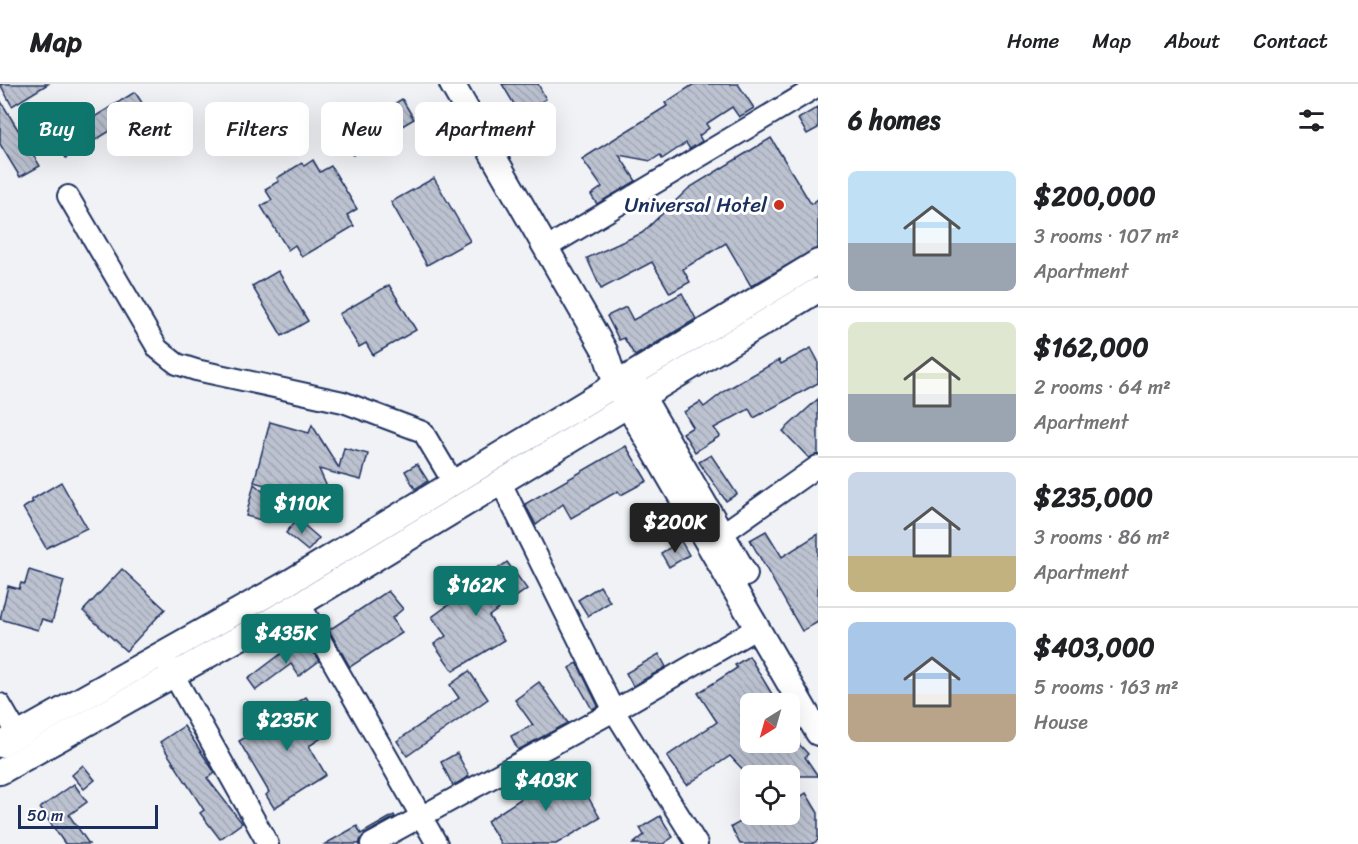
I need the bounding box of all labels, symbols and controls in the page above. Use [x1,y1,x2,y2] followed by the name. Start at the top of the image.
[30,17,82,66] text: Map
[1007,22,1059,60] text: Home
[1092,22,1131,60] text: Map
[1164,22,1221,60] text: About
[1254,22,1328,60] text: Contact
[848,97,940,143] text: 6 homes
[18,102,95,156] chip: Buy
[107,102,193,156] chip: Rent
[205,102,309,156] chip: Filters
[321,102,403,156] chip: New
[415,102,556,156] chip: Apartment
[1295,104,1328,137] icon: filters
[1034,173,1156,219] text: $200,000
[624,186,768,224] place label: Universal Hotel
[896,195,968,267] icon: home
[772,198,786,212] marker: Universal Hotel
[1034,219,1179,254] text: 3 rooms · 107 m²
[1034,254,1128,289] text: Apartment
[1034,324,1149,370] text: $162,000
[896,346,968,418] icon: home
[1034,370,1171,405] text: 2 rooms · 64 m²
[1034,405,1128,440] text: Apartment
[1034,474,1153,520] text: $235,000
[260,484,344,535] pin: $110K
[274,486,330,521] text: $110K
[896,496,968,568] icon: home
[633,503,717,554] pin: $200K
[644,505,706,540] text: $200K
[1034,520,1170,555] text: 3 rooms · 86 m²
[1034,555,1128,590] text: Apartment
[434,566,518,617] pin: $162K
[447,568,505,603] text: $162K
[244,614,328,665] pin: $435K
[255,616,317,651] text: $435K
[1034,624,1155,670] text: $403,000
[896,646,968,718] icon: home
[1034,670,1179,705] text: 5 rooms · 163 m²
[740,693,800,753] north arrow
[740,693,800,825] map controls
[245,701,329,752] pin: $235K
[257,703,317,738] text: $235K
[1034,705,1088,740] text: House
[504,761,588,812] pin: $403K
[515,763,577,798] text: $403K
[740,765,800,825] button: locate
[27,801,63,830] text: 50 m
[18,802,158,830] scale bar

